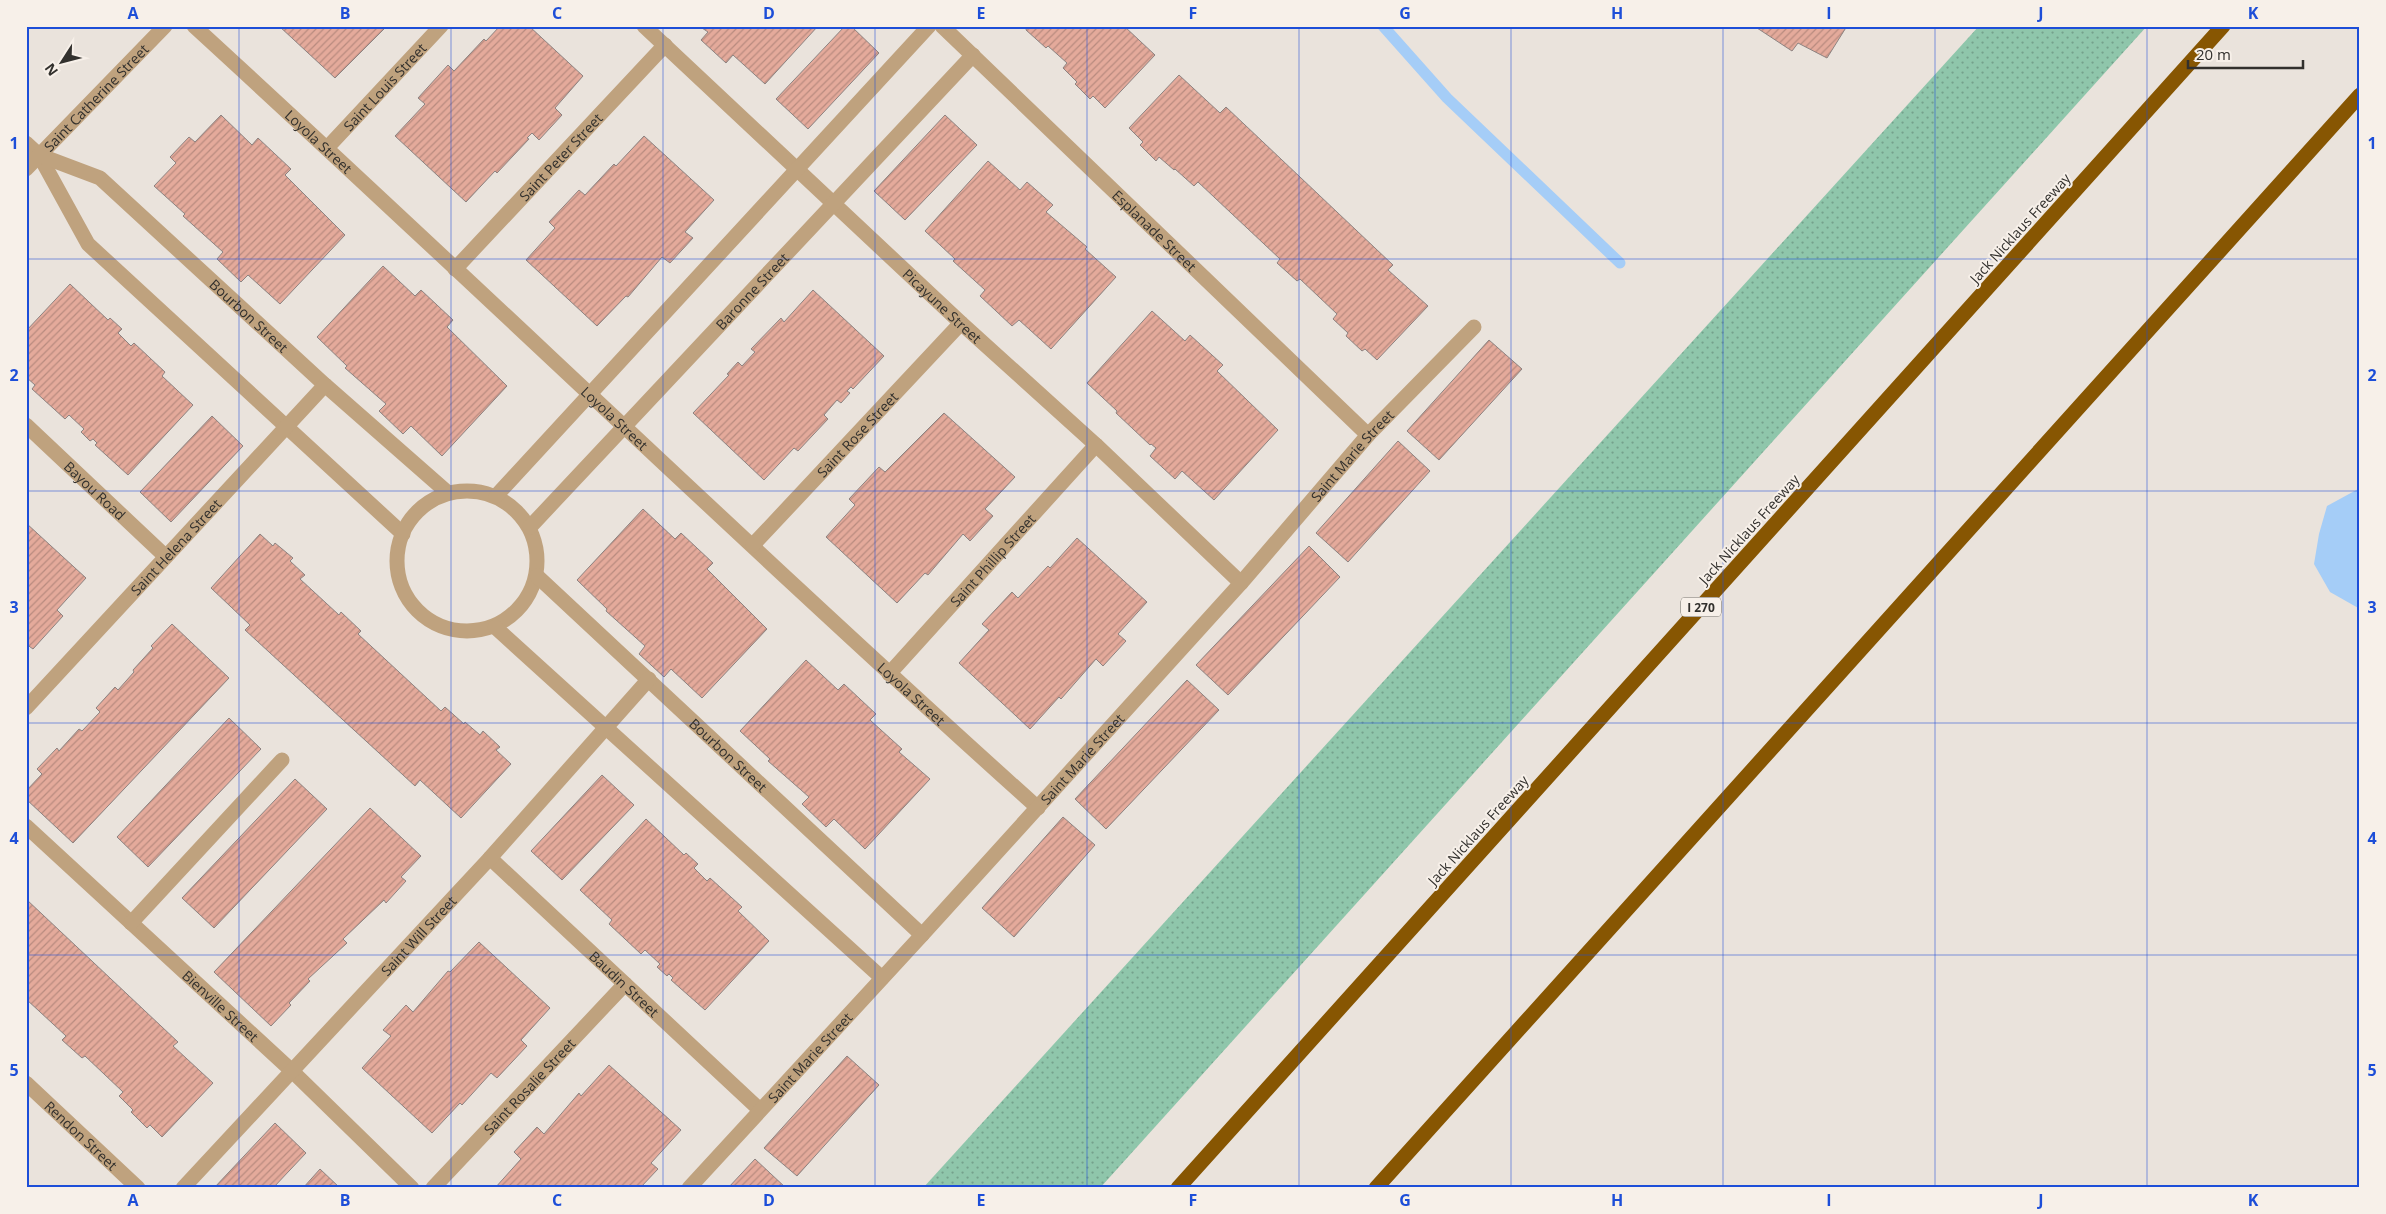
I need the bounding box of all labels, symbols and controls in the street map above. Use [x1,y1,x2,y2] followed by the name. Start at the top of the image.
[127,2,139,24] text: A
[340,2,350,24] text: B
[552,2,562,24] text: C
[763,2,775,24] text: D
[977,2,986,24] text: E
[1189,2,1197,24] text: F
[1399,2,1411,24] text: G
[1611,2,1623,24] text: H
[1826,2,1832,24] text: I
[2036,2,2044,24] text: J
[2248,2,2259,24] text: K
[38,38,88,88] north arrow
[2188,38,2304,70] scale bar
[39,39,152,155] street label: Saint Catherine Street
[339,39,430,135] street label: Saint Louis Street
[2196,44,2231,64] text: 20 m
[40,60,62,80] text: N
[281,105,357,177] street label: Loyola Street
[514,109,606,205] street label: Saint Peter Street
[9,132,19,154] text: 1
[2367,132,2377,154] text: 1
[1964,168,2075,289] street label: Jack Nicklaus Freeway
[1109,185,1201,275] street label: Esplanade Street
[711,248,792,333] street label: Baronne Street
[899,264,986,347] street label: Picayune Street
[206,274,293,356] street label: Bourbon Street
[9,364,19,386] text: 2
[2367,364,2377,386] text: 2
[577,382,653,454] street label: Loyola Street
[812,387,902,481] street label: Saint Rose Street
[1306,405,1397,505] street label: Saint Marie Street
[60,457,130,524] street label: Bayou Road
[1693,469,1804,590] street label: Jack Nicklaus Freeway
[126,494,225,599] street label: Saint Helena Street
[945,509,1039,610] street label: Saint Phillip Street
[9,596,19,618] text: 3
[2367,596,2377,618] text: 3
[1681,598,1721,616] road number: I 270
[874,658,950,729] street label: Loyola Street
[1036,709,1128,808] street label: Saint Marie Street
[685,714,772,796] street label: Bourbon Street
[1422,770,1533,891] street label: Jack Nicklaus Freeway
[9,827,19,849] text: 4
[2367,827,2377,849] text: 4
[376,891,460,979] street label: Saint Will Street
[586,946,664,1021] street label: Baudin Street
[179,966,263,1046] street label: Bienville Street
[763,1008,856,1106] street label: Saint Marie Street
[479,1034,579,1138] street label: Saint Rosalie Street
[9,1059,19,1081] text: 5
[2367,1059,2377,1081] text: 5
[41,1096,122,1174] street label: Rendon Street
[127,1189,139,1211] text: A
[340,1189,350,1211] text: B
[552,1189,562,1211] text: C
[763,1189,775,1211] text: D
[977,1189,986,1211] text: E
[1189,1189,1197,1211] text: F
[1399,1189,1411,1211] text: G
[1611,1189,1623,1211] text: H
[1826,1189,1832,1211] text: I
[2036,1189,2044,1211] text: J
[2248,1189,2259,1211] text: K

